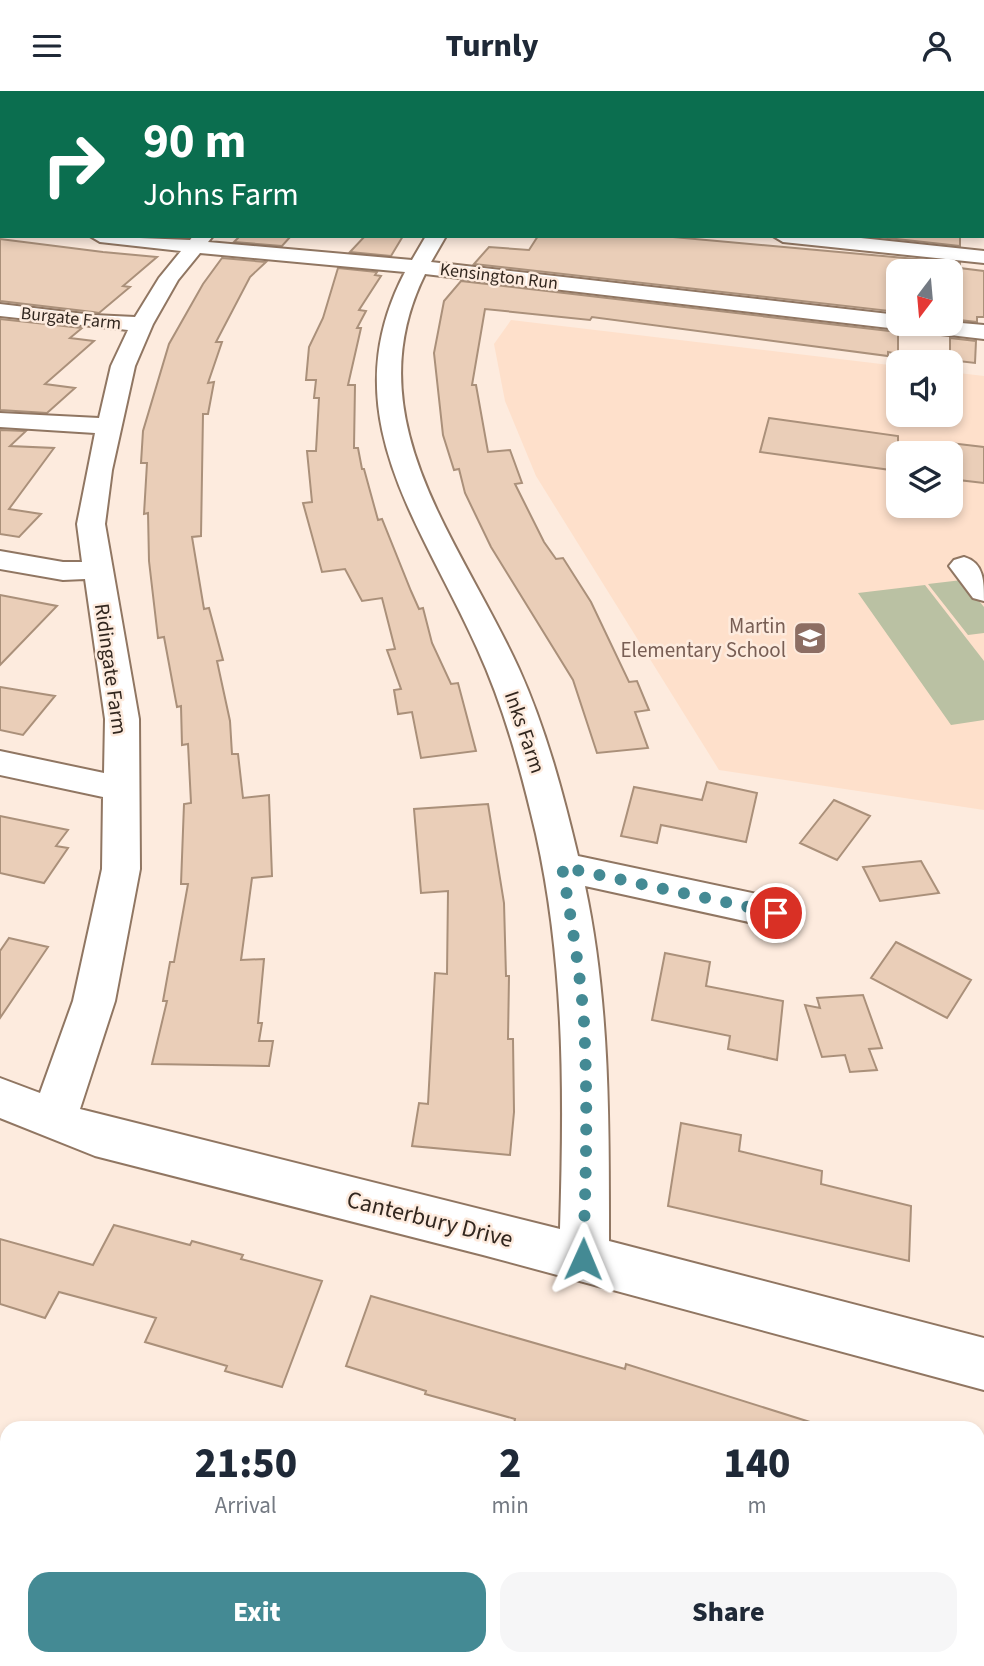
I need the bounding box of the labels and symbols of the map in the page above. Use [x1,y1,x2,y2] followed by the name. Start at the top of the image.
[438,257,559,296] street label: Kensington Run
[886,259,962,336] north arrow
[19,301,122,336] street label: Burgate Farm
[87,601,135,737] street label: Ridingate Farm
[620,611,786,665] place label: Martin Elementary School
[791,619,829,657] school or university icon: Martin Elementary School
[497,687,553,777] street label: Inks Farm
[746,883,806,943] pin
[343,1182,517,1257] street label: Canterbury Drive
[546,1222,620,1296] position arrow

